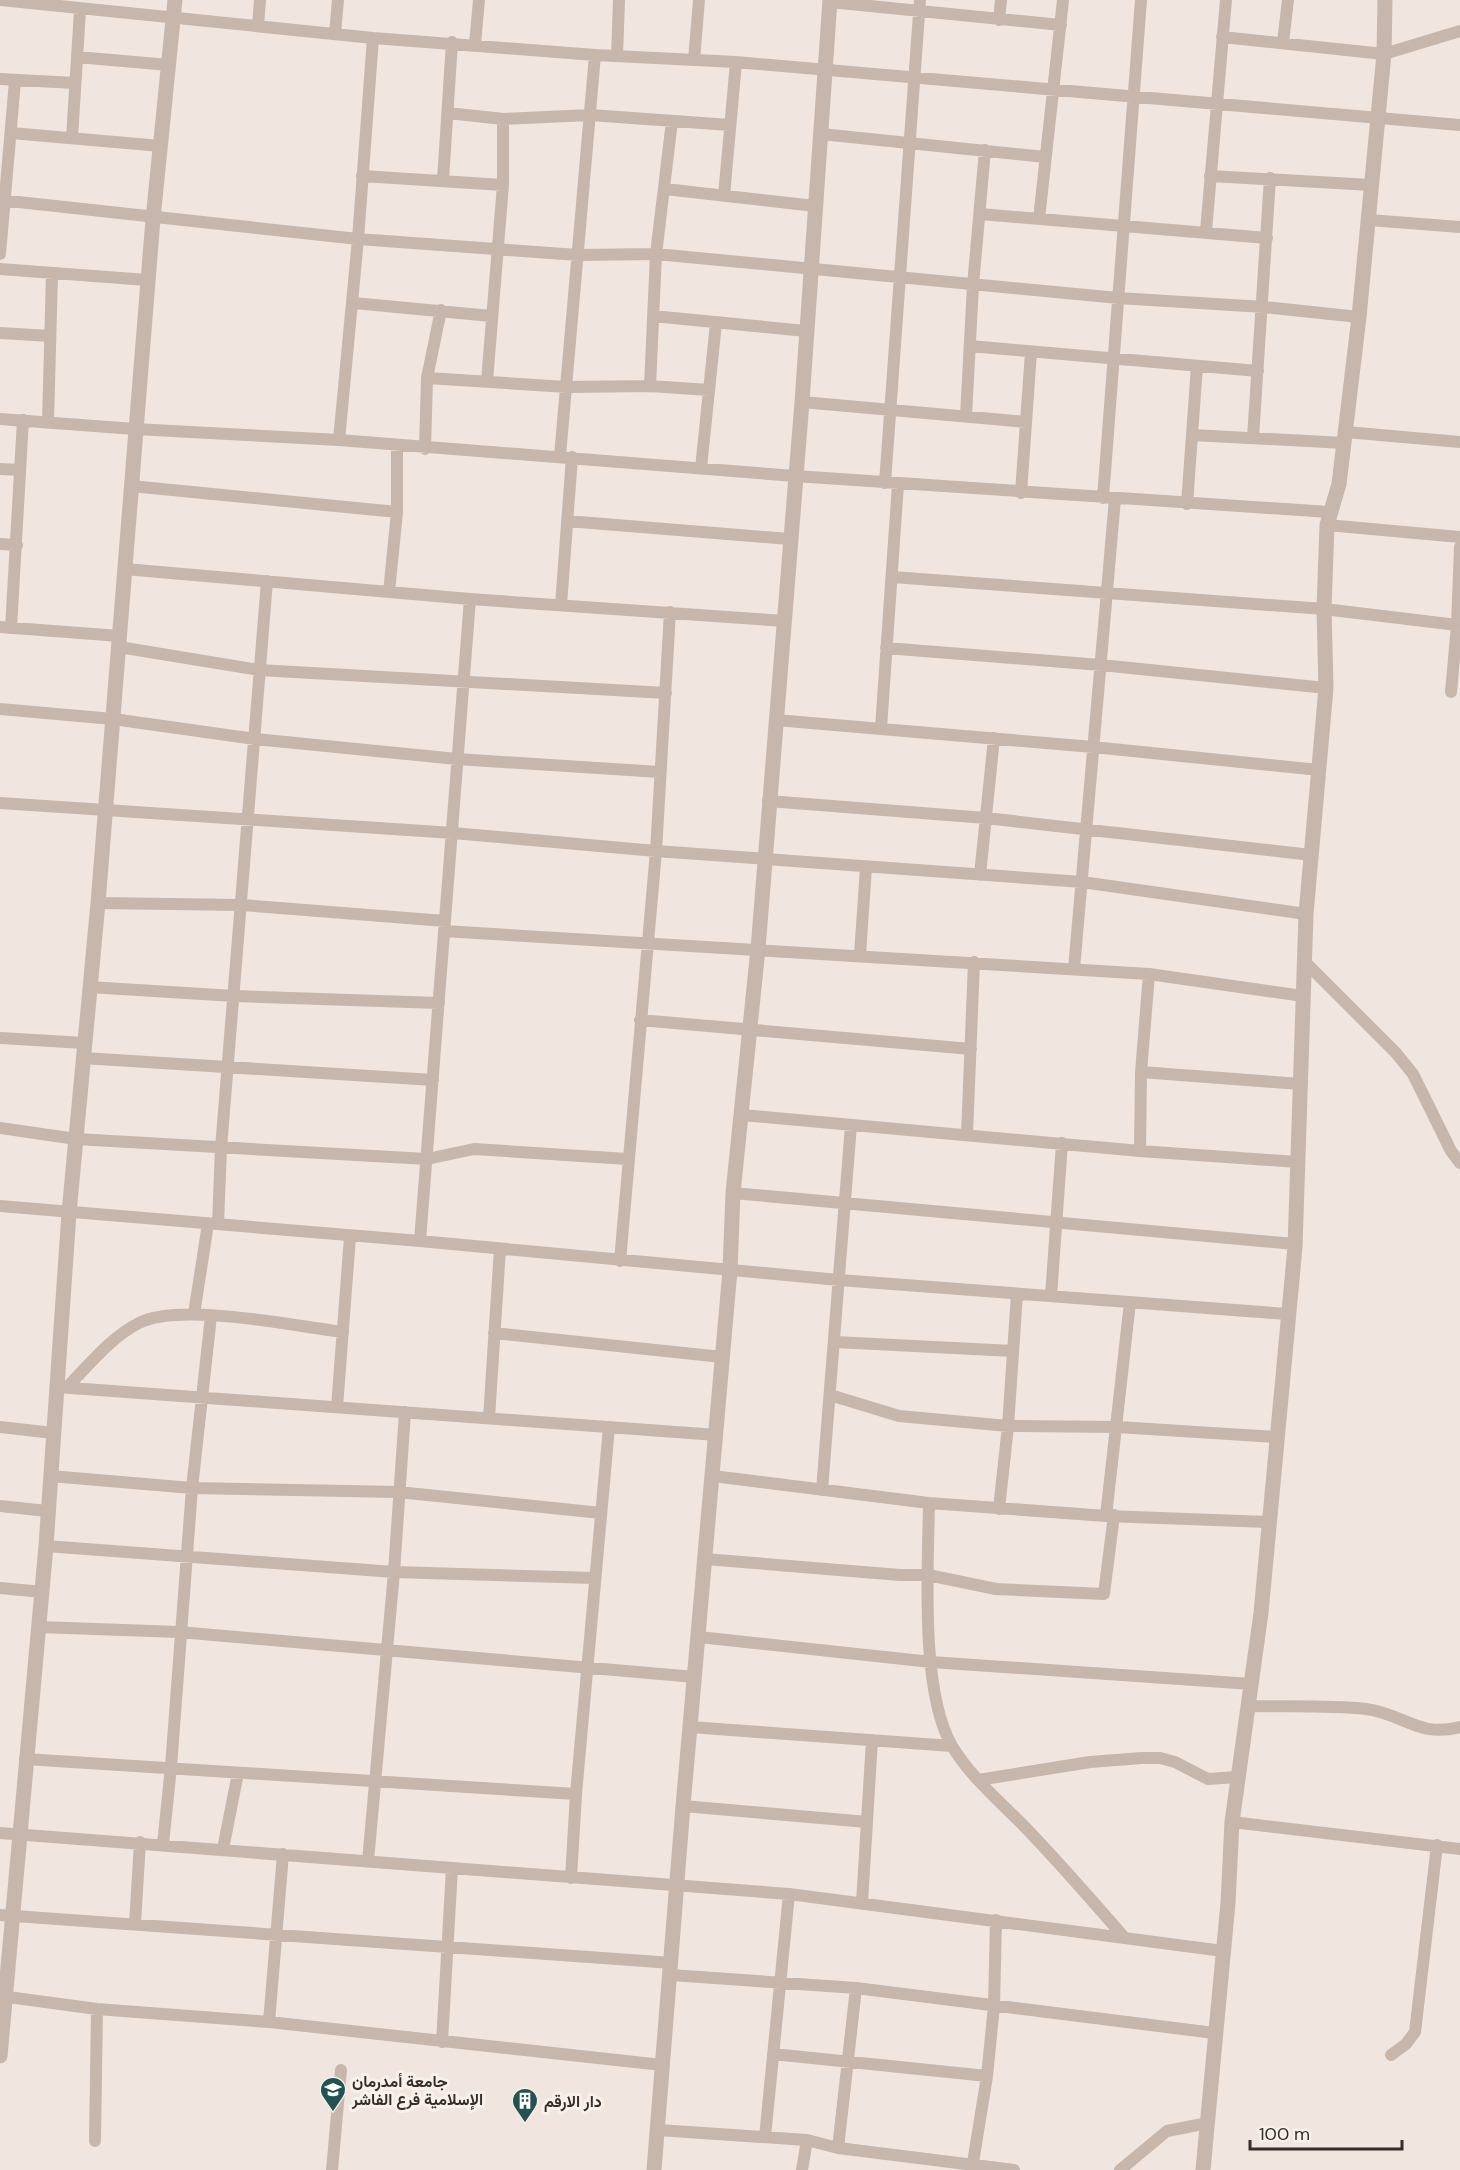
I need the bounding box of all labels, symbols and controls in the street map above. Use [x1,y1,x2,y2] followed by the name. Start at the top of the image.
[351,2071,483,2110] place label: جامعة أمدرمان الإسلامية فرع الفاشر
[318,2075,348,2113] school or university icon: جامعة أمدرمان الإسلامية فرع الفاشر
[510,2086,540,2124] building icon: دار الارقم
[544,2091,602,2112] place label: دار الارقم
[1250,2113,1402,2151] scale bar
[1259,2122,1310,2146] text: 100 m

